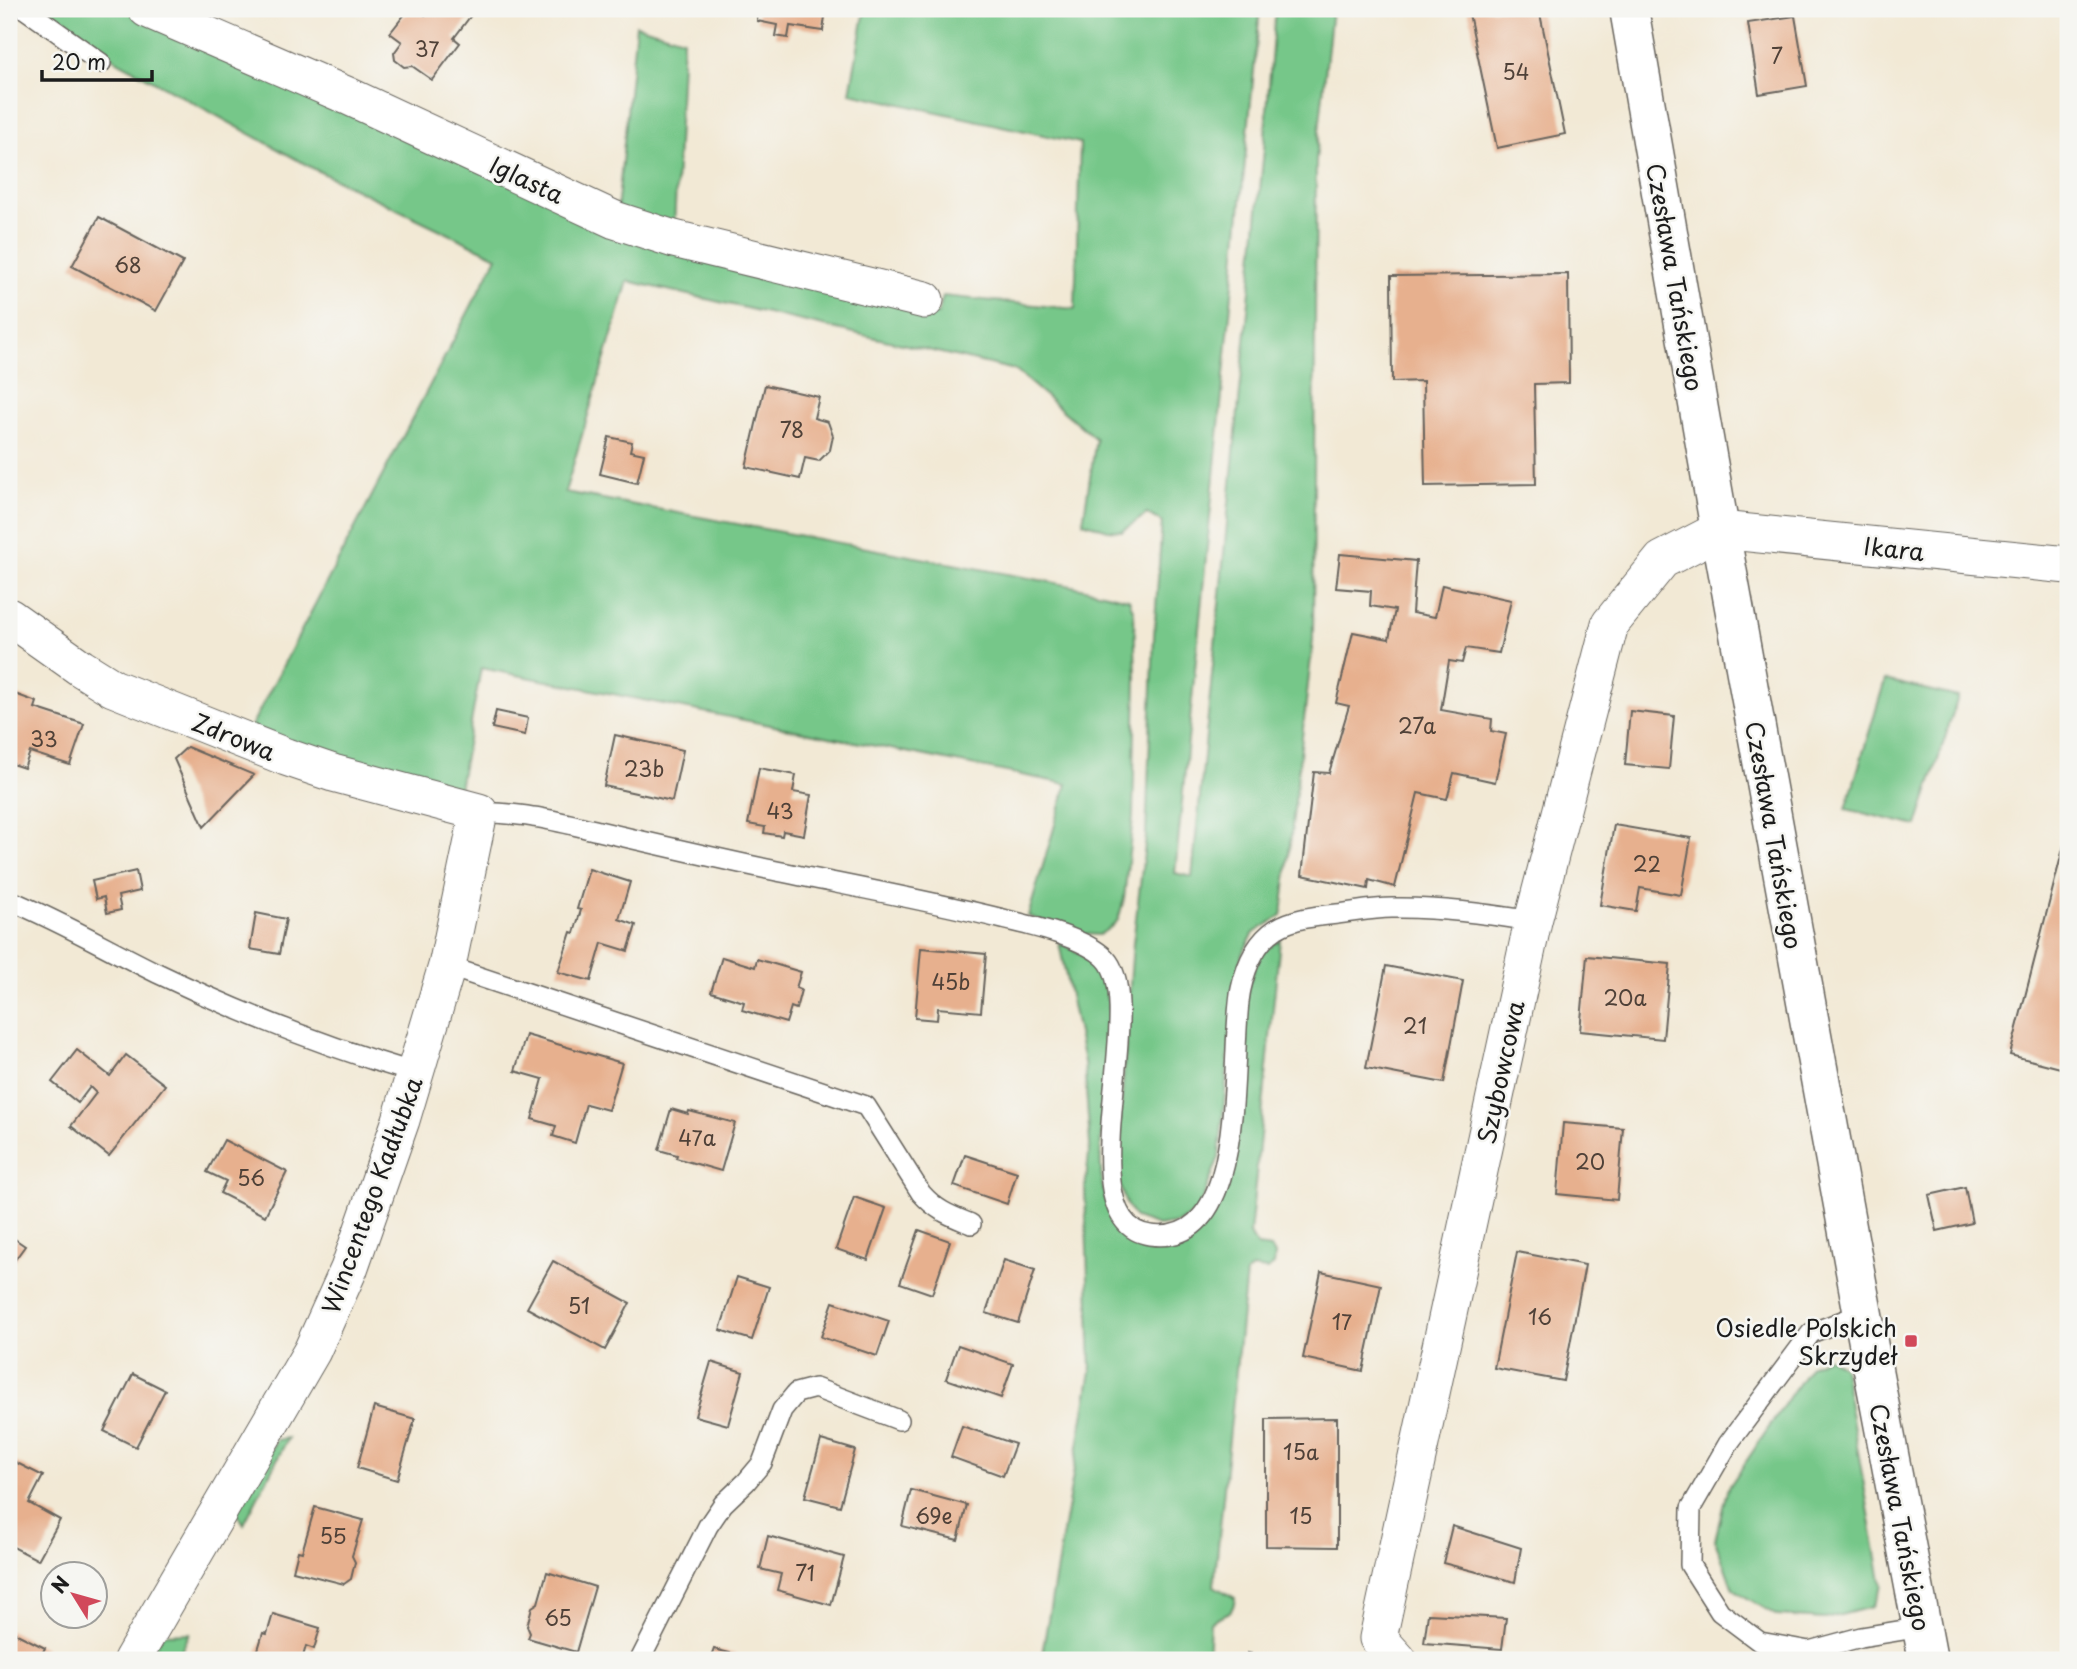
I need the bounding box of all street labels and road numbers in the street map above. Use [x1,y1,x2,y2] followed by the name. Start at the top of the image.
[484,146,570,212] street label: Iglasta
[1638,160,1714,394] street label: Czesława Tańskiego
[1862,527,1926,569] street label: Ikara
[187,703,281,769] street label: Zdrowa
[1737,718,1813,952] street label: Czesława Tańskiego
[1467,997,1533,1147] street label: Szybowcowa
[311,1071,431,1319] street label: Wincentego Kadłubka
[1861,1400,1941,1634] street label: Czesława Tańskiego

